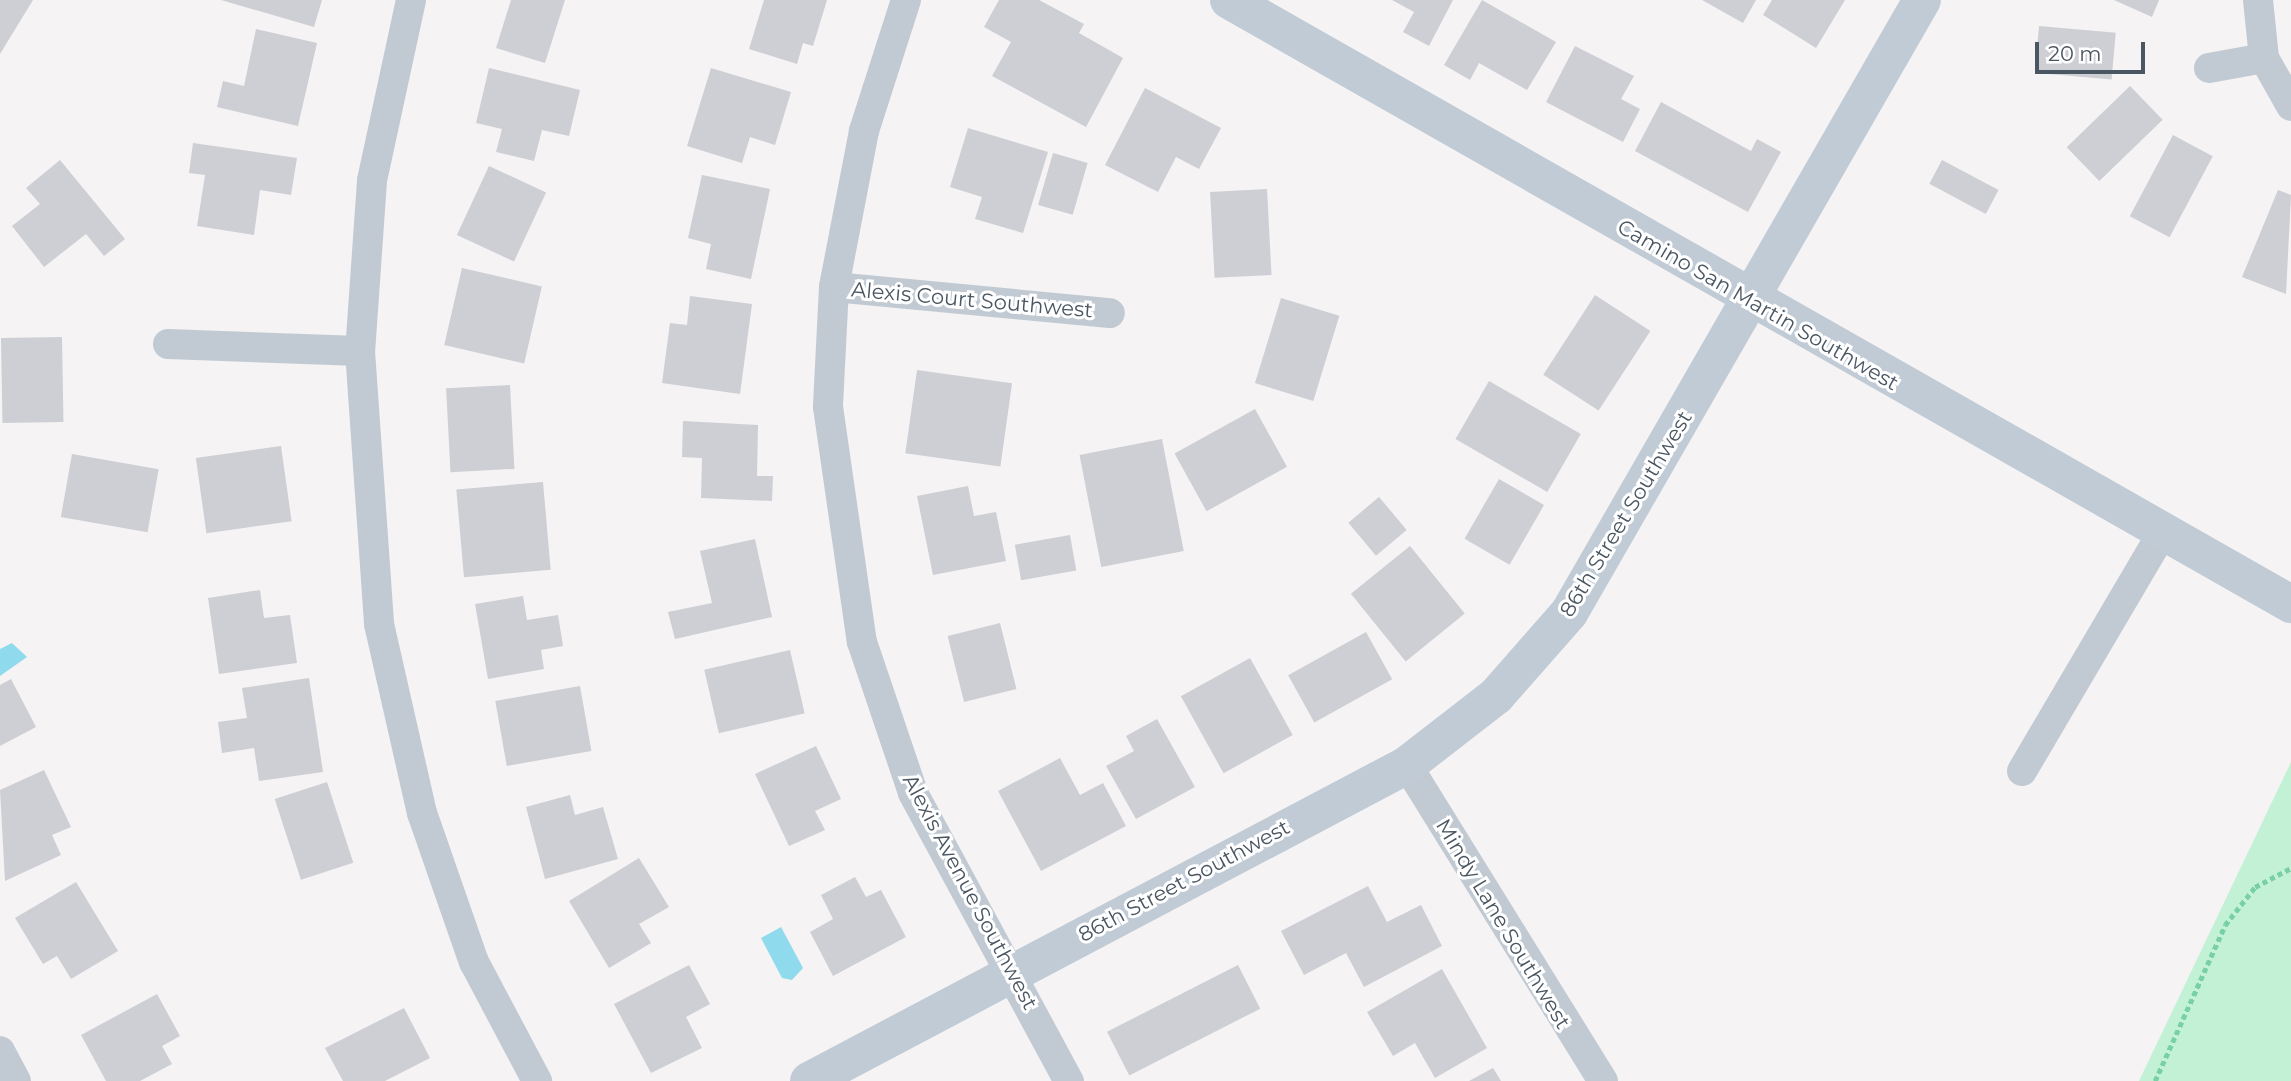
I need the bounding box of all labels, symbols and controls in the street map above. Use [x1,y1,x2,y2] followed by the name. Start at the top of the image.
[2039,28,2149,72] scale bar
[2048,41,2102,66] text: 20 m
[1613,214,1903,396] street label: Camino San Martin Southwest
[850,277,1094,323] street label: Alexis Court Southwest
[1555,406,1697,622] street label: 86th Street Southwest
[897,770,1043,1014] street label: Alexis Avenue Southwest
[1430,814,1576,1034] street label: Mindy Lane Southwest
[1074,815,1294,947] street label: 86th Street Southwest

